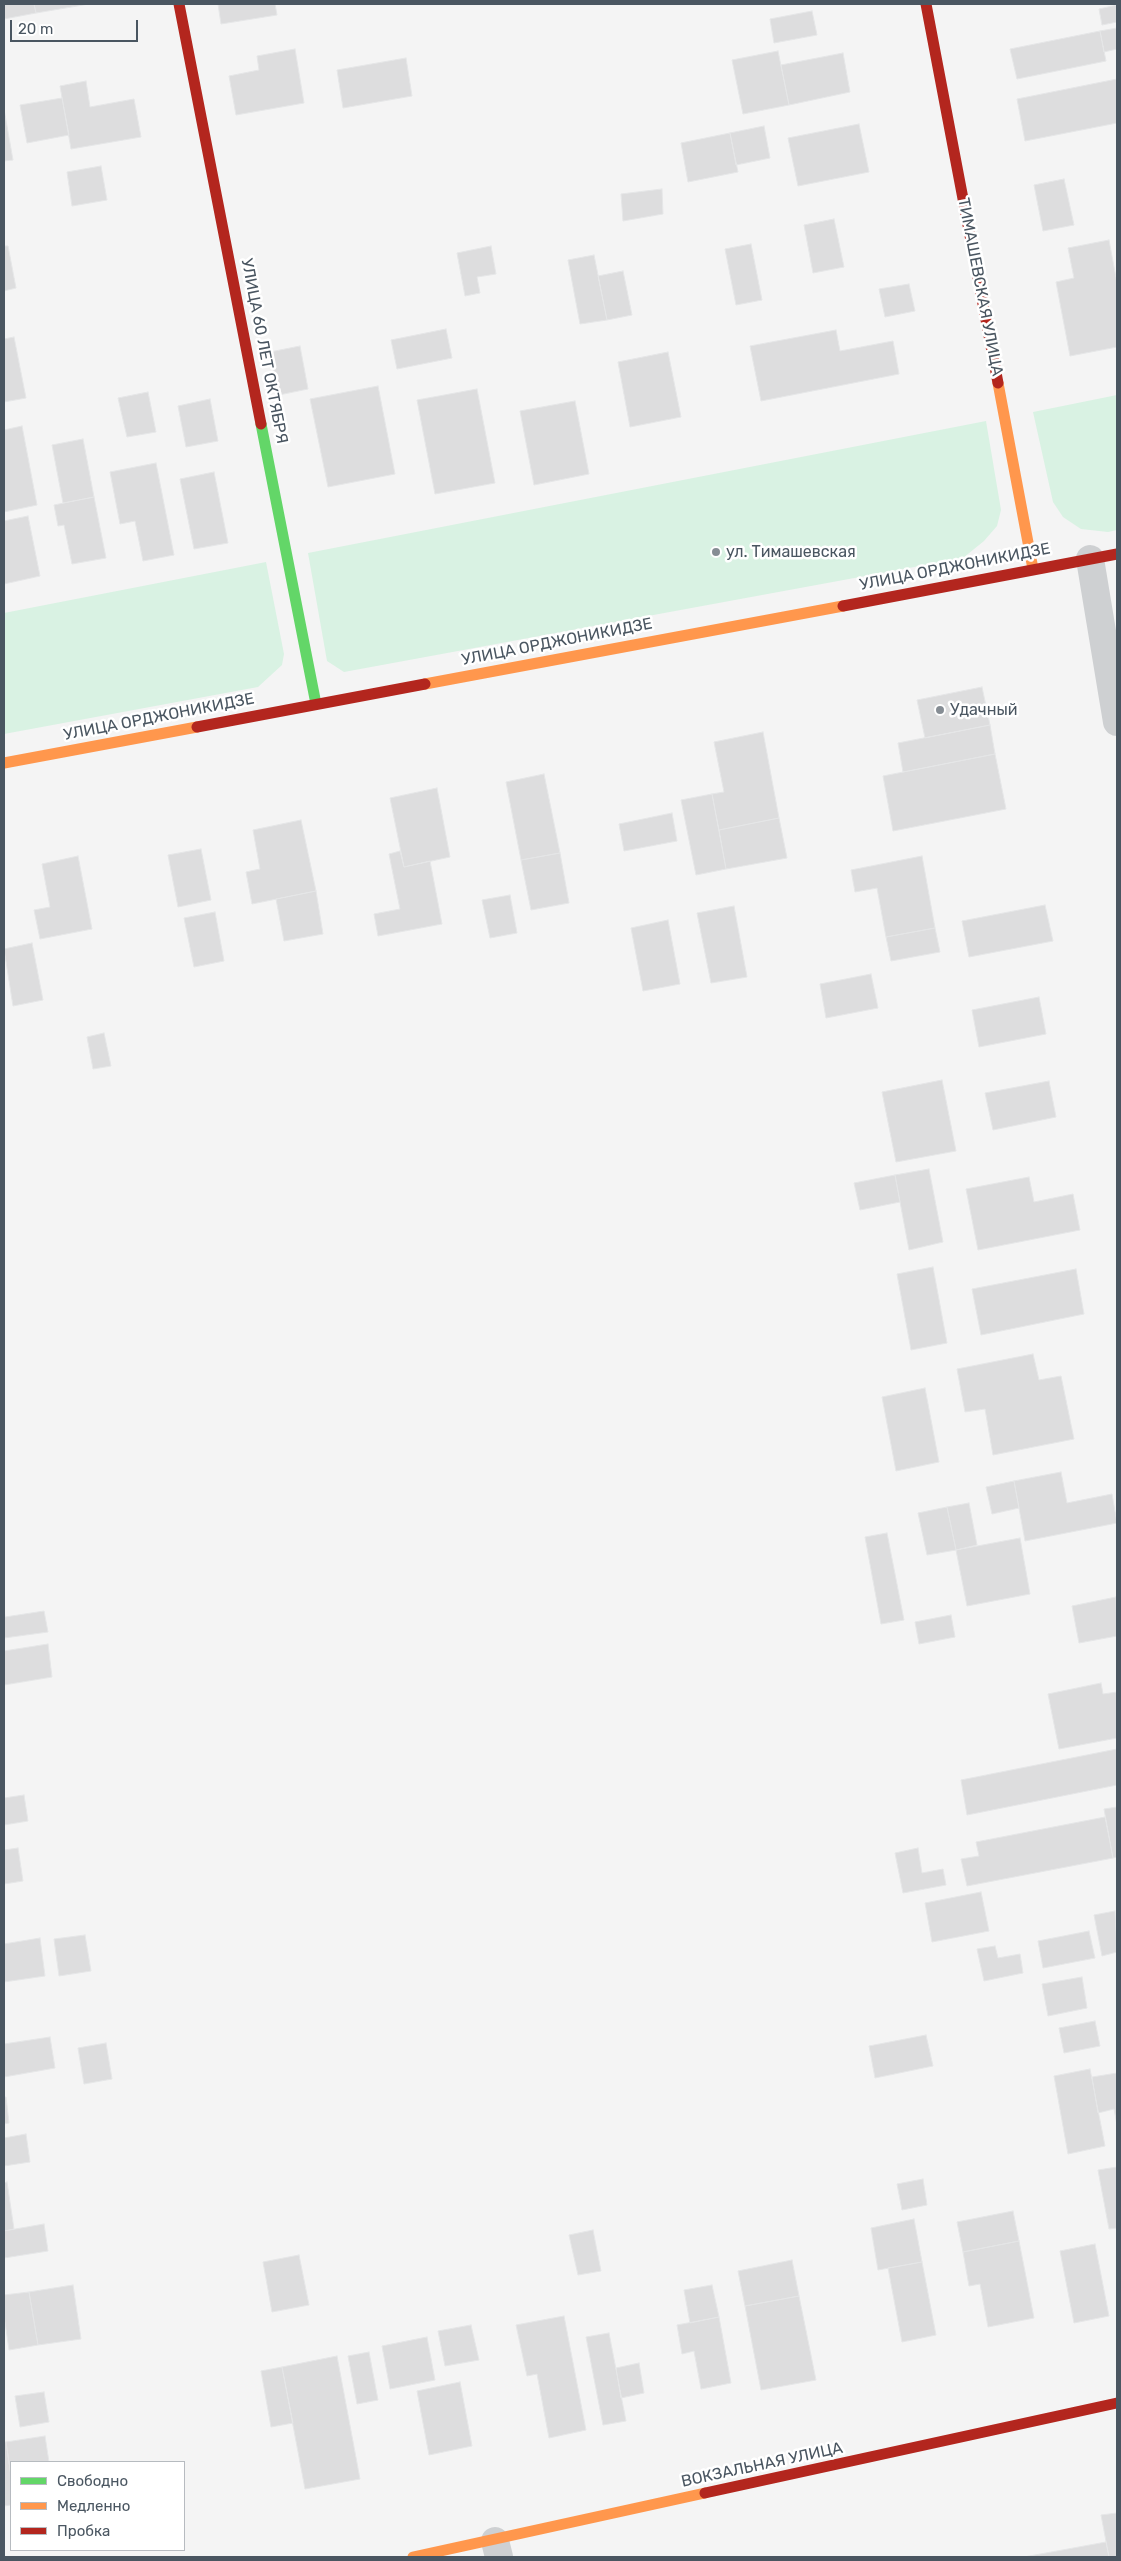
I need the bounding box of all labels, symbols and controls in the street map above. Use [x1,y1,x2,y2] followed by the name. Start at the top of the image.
[12,10,140,42] scale bar
[18,20,53,38] text: 20 m
[953,196,1007,378] street label: ТИМАШЕВСКАЯ УЛИЦА
[237,257,291,445] street label: УЛИЦА 60 ЛЕТ ОКТЯБРЯ
[858,539,1052,595] street label: УЛИЦА ОРДЖОНИКИДЗЕ
[726,542,856,562] place label: ул. Тимашевская
[710,546,722,558] marker: ул. Тимашевская
[460,614,654,670] street label: УЛИЦА ОРДЖОНИКИДЗЕ
[62,689,256,745] street label: УЛИЦА ОРДЖОНИКИДЗЕ
[950,700,1017,720] place label: Удачный
[934,704,946,716] marker: Удачный
[680,2439,844,2491] street label: ВОКЗАЛЬНАЯ УЛИЦА
[10,2461,185,2551] legend
[57,2472,128,2490] text: Свободно
[57,2497,130,2515] text: Медленно
[57,2522,110,2540] text: Пробка

